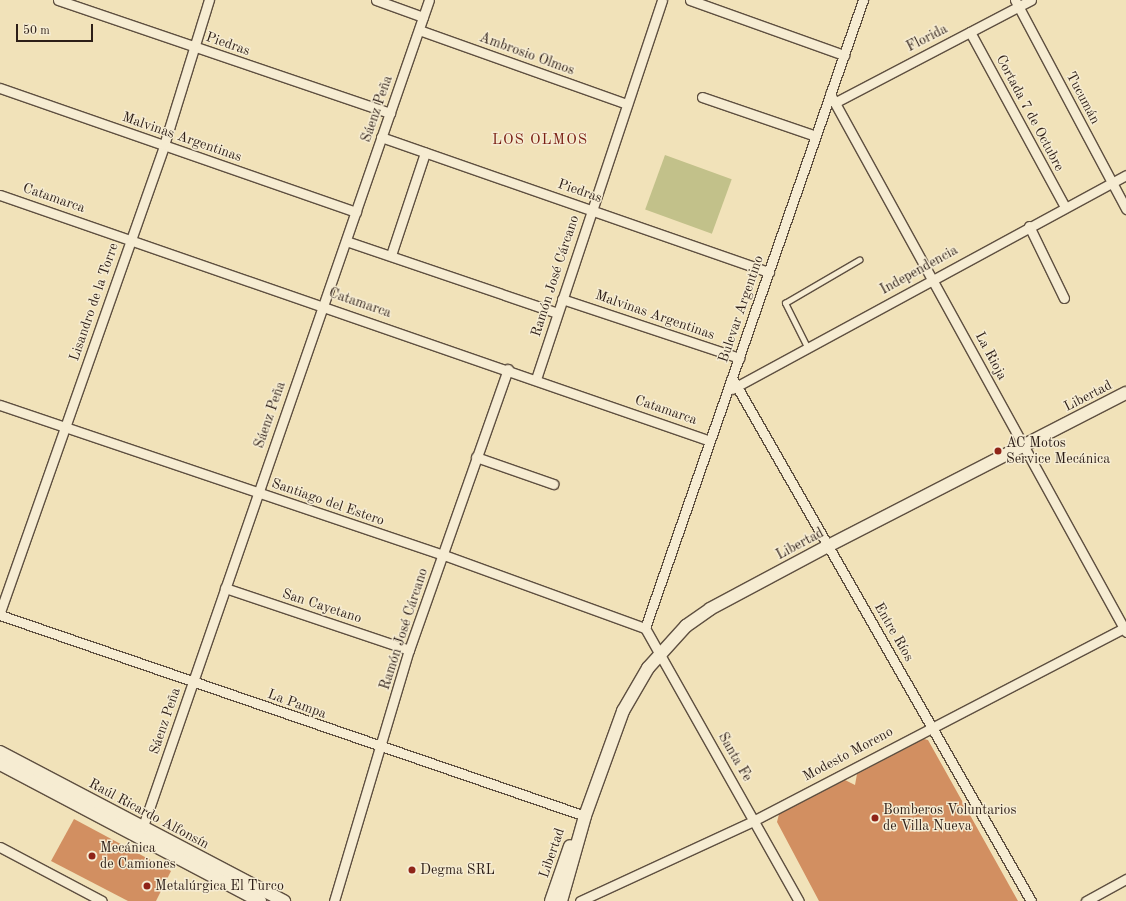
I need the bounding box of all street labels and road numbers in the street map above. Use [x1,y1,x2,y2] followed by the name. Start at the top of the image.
[904,21,950,55] street label: Florida
[204,29,252,59] street label: Piedras
[477,29,577,79] street label: Ambrosio Olmos
[992,52,1068,174] street label: Cortada 7 de Octubre
[1062,69,1104,127] street label: Tucumán
[358,73,396,145] street label: Sáenz Peña
[120,109,244,165] street label: Malvinas Argentinas
[556,176,604,206] street label: Piedras
[21,179,87,217] street label: Catamarca
[527,213,583,339] street label: Ramón José Cárcano
[66,241,122,363] street label: Lisandro de la Torre
[877,242,961,298] street label: Independencia
[715,253,767,365] street label: Bulevar Argentino
[327,284,393,322] street label: Catamarca
[593,287,717,343] street label: Malvinas Argentinas
[971,329,1011,383] street label: La Rioja
[1061,377,1115,415] street label: Libertad
[251,379,289,451] street label: Sáenz Peña
[633,391,699,429] street label: Catamarca
[269,475,387,529] street label: Santiago del Estero
[773,524,827,564] street label: Libertad
[376,566,432,692] street label: Ramón José Cárcano
[280,585,364,627] street label: San Cayetano
[870,600,918,664] street label: Entre Ríos
[146,685,184,757] street label: Sáenz Peña
[265,686,329,722] street label: La Pampa
[800,723,896,785] street label: Modesto Moreno
[714,730,756,784] street label: Santa Fe
[86,775,212,853] street label: Raúl Ricardo Alfonsín
[536,826,568,880] street label: Libertad

